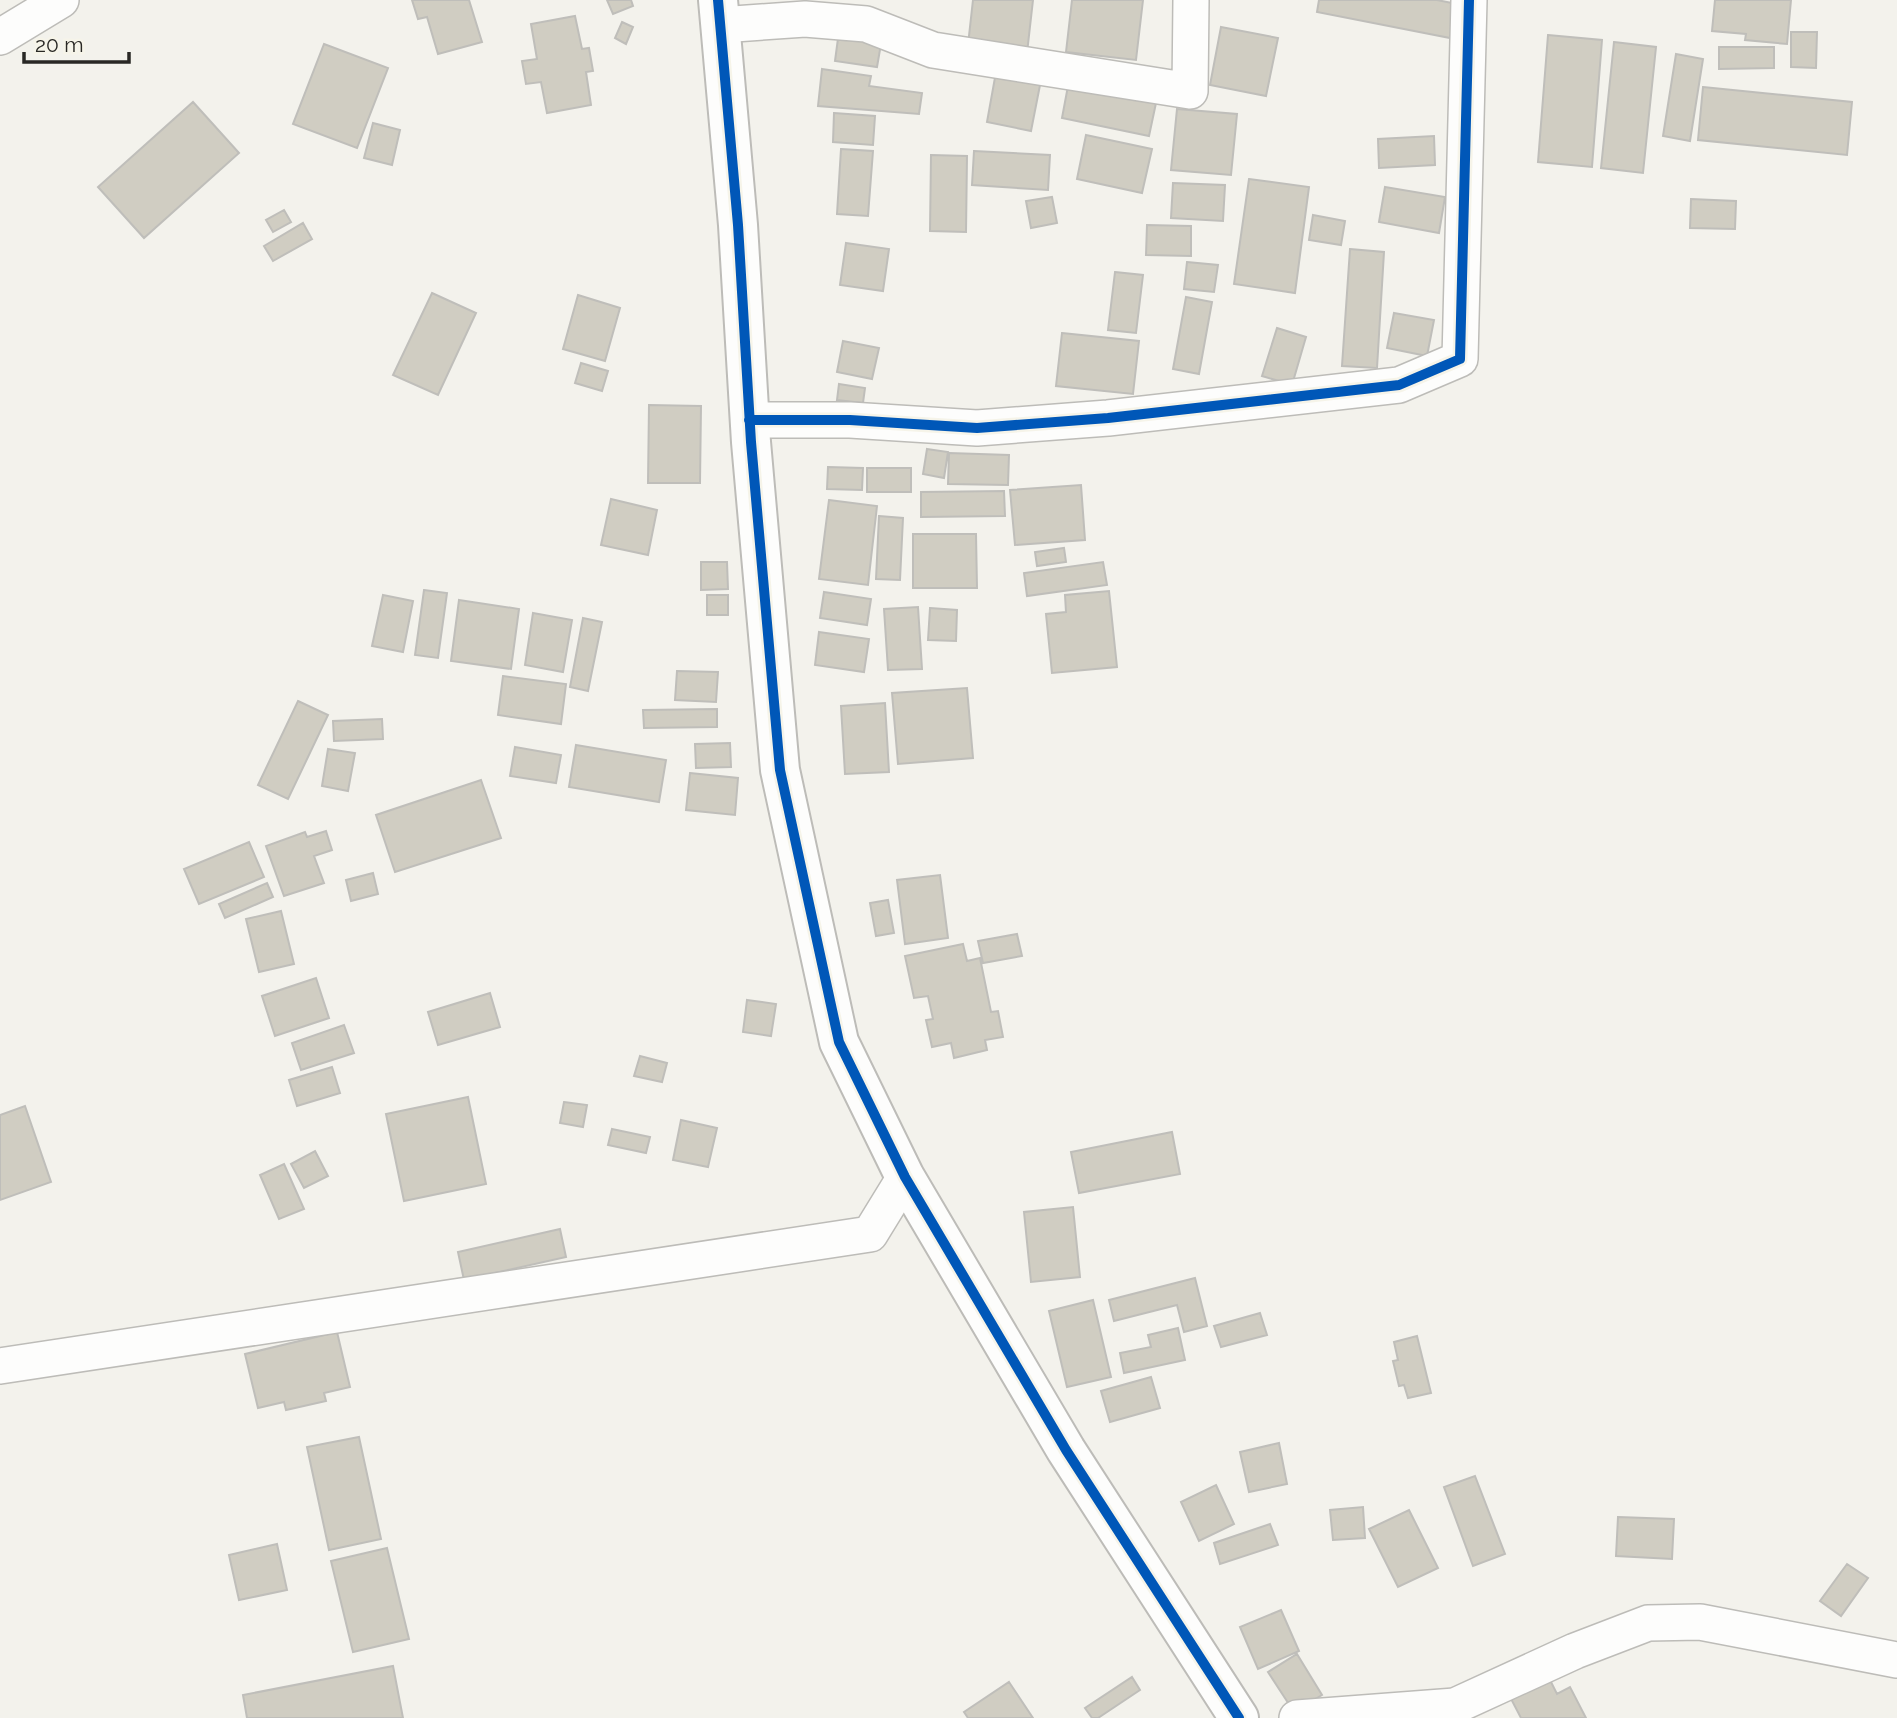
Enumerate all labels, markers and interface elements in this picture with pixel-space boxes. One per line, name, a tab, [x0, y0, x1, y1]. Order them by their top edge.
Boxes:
scale bar	[24, 21, 130, 65]
text: 20 m	[35, 32, 83, 57]

